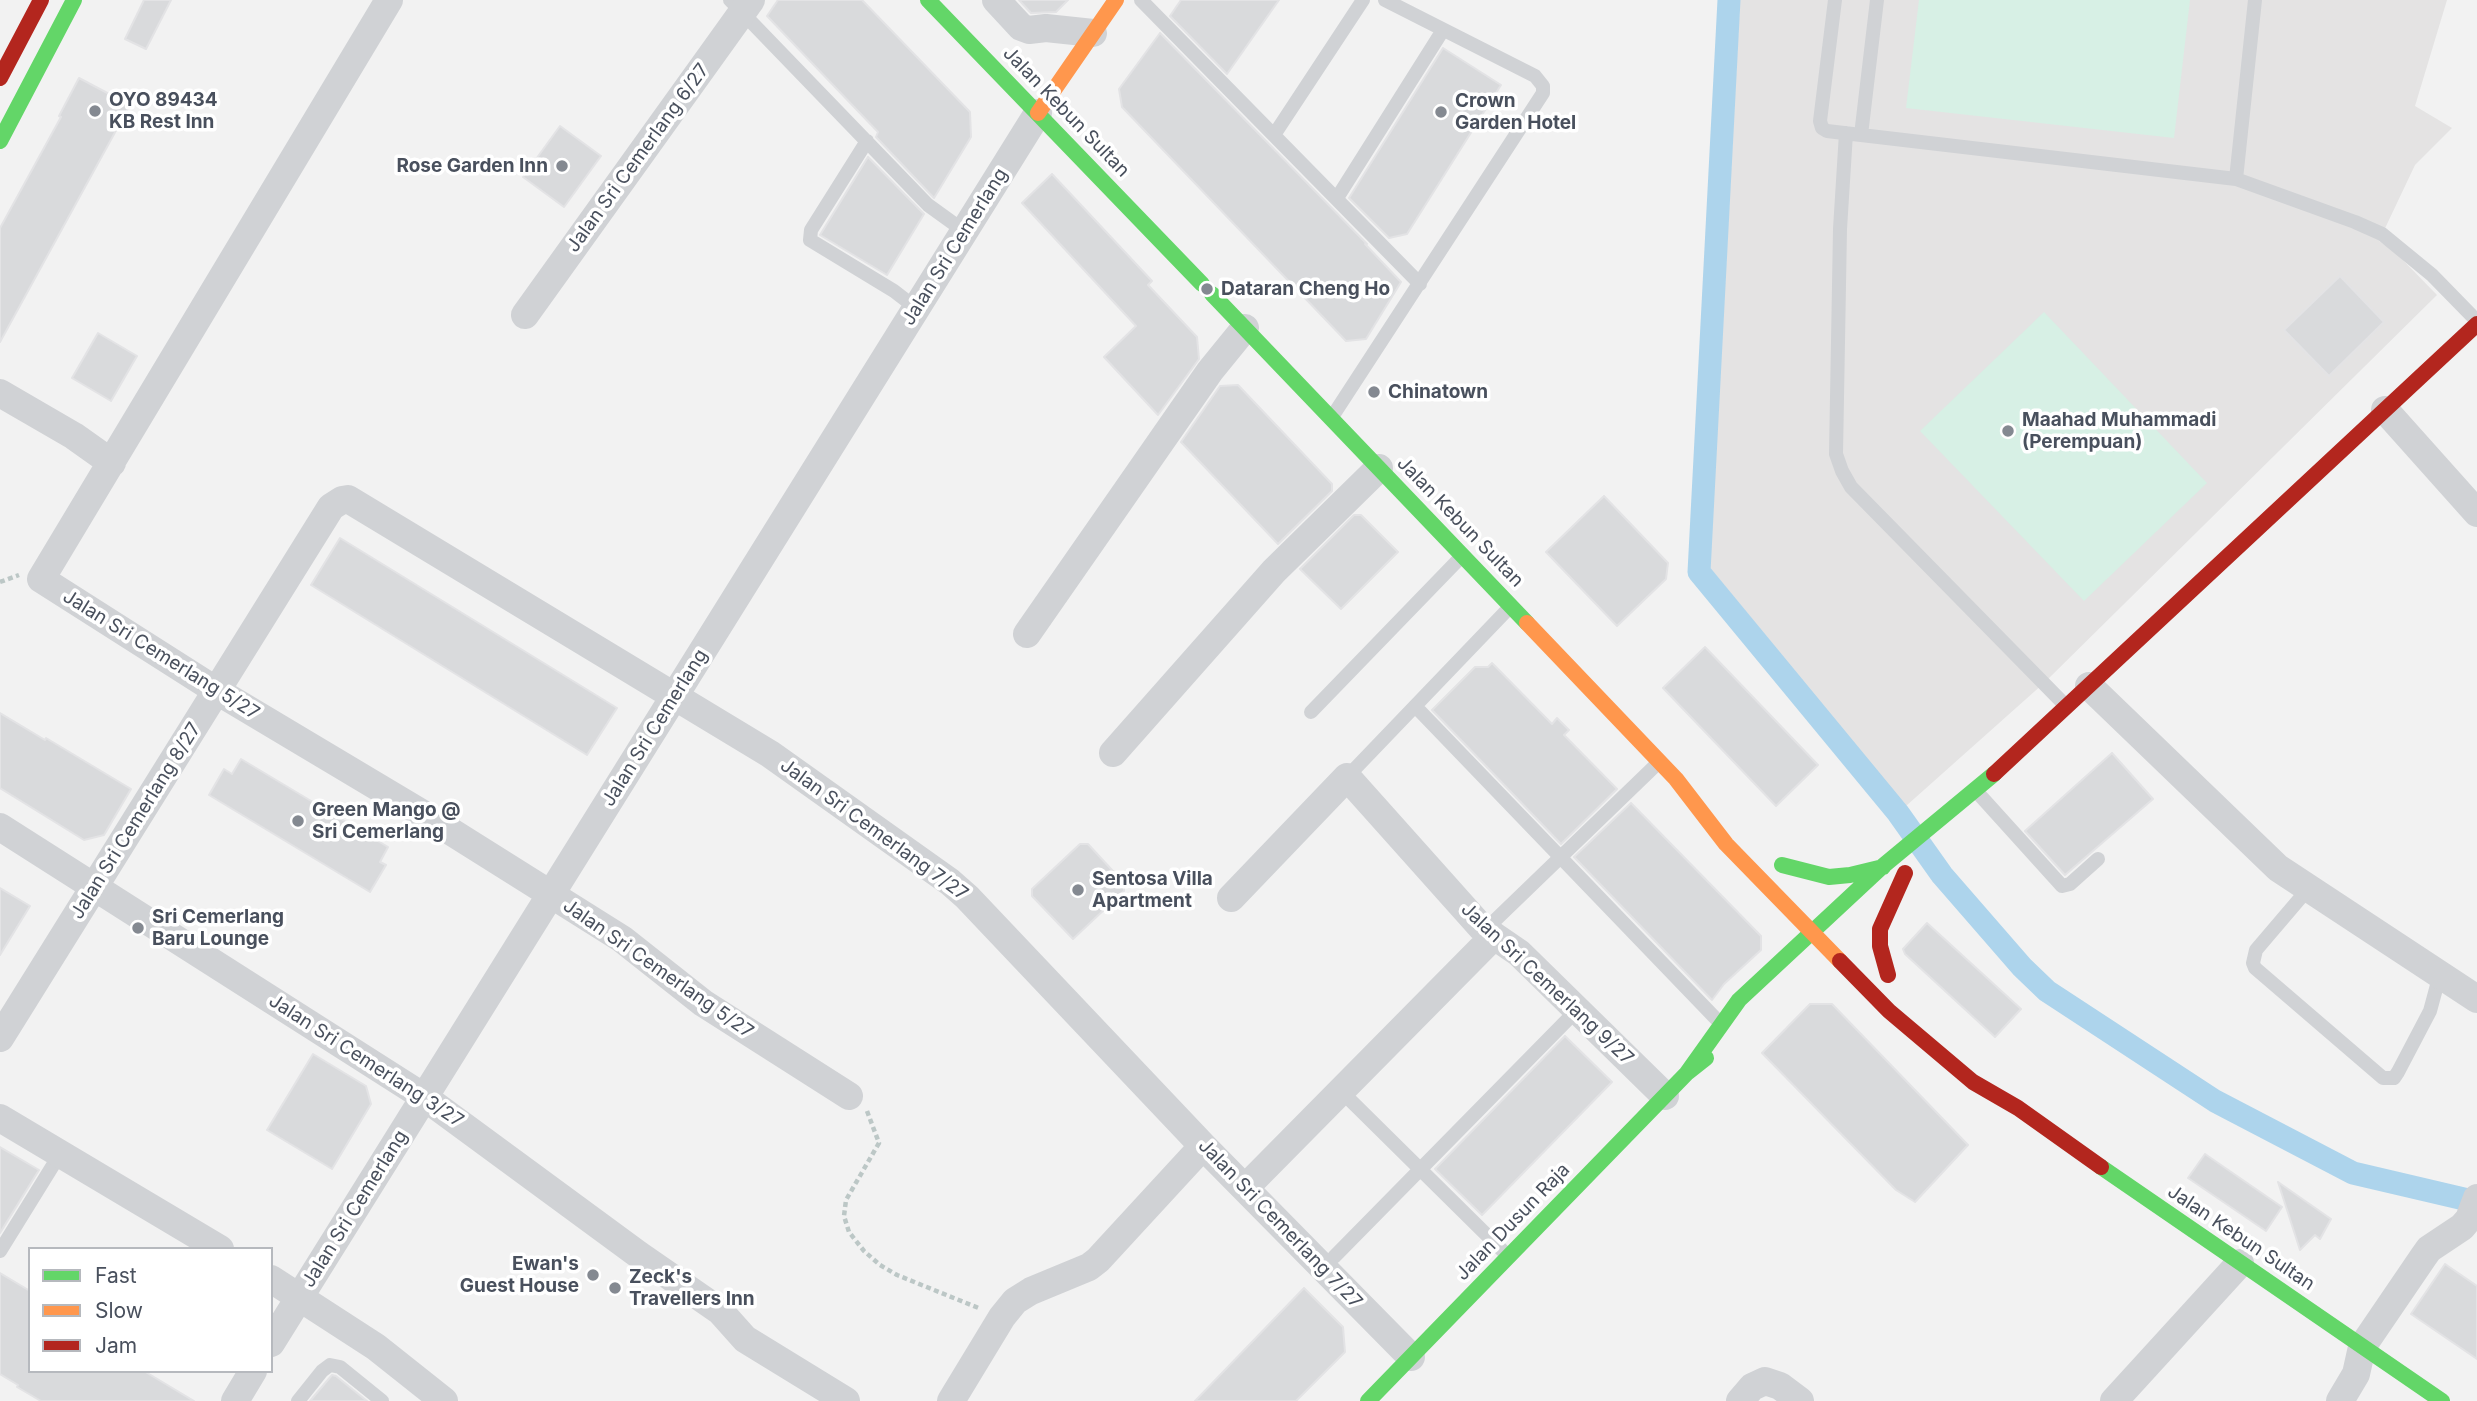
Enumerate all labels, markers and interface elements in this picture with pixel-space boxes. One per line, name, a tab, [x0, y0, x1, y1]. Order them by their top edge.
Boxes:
street label: Jalan Kebun Sultan	[998, 42, 1134, 182]
street label: Jalan Sri Cemerlang 6/27	[562, 59, 714, 257]
place label: OYO 89434 KB Rest Inn	[109, 89, 218, 133]
place label: Crown Garden Hotel	[1455, 90, 1576, 134]
marker: OYO 89434 KB Rest Inn	[87, 103, 103, 119]
marker: Crown Garden Hotel	[1433, 104, 1449, 120]
place label: Rose Garden Inn	[396, 155, 548, 177]
marker: Rose Garden Inn	[554, 158, 570, 174]
street label: Jalan Sri Cemerlang	[897, 164, 1013, 330]
place label: Dataran Cheng Ho	[1221, 278, 1390, 300]
marker: Dataran Cheng Ho	[1199, 281, 1215, 297]
place label: Chinatown	[1388, 381, 1488, 403]
marker: Chinatown	[1366, 384, 1382, 400]
place label: Maahad Muhammadi (Perempuan)	[2022, 409, 2216, 453]
marker: Maahad Muhammadi (Perempuan)	[2000, 423, 2016, 439]
street label: Jalan Kebun Sultan	[1392, 452, 1528, 592]
street label: Jalan Sri Cemerlang 5/27	[59, 585, 263, 725]
street label: Jalan Sri Cemerlang	[597, 645, 713, 811]
street label: Jalan Sri Cemerlang 8/27	[66, 718, 206, 924]
street label: Jalan Sri Cemerlang 7/27	[776, 754, 972, 906]
place label: Green Mango @ Sri Cemerlang	[312, 799, 461, 843]
marker: Green Mango @ Sri Cemerlang	[290, 813, 306, 829]
place label: Sentosa Villa Apartment	[1092, 868, 1213, 912]
marker: Sentosa Villa Apartment	[1070, 882, 1086, 898]
street label: Jalan Sri Cemerlang 5/27	[558, 894, 758, 1044]
street label: Jalan Sri Cemerlang 9/27	[1456, 898, 1638, 1070]
place label: Sri Cemerlang Baru Lounge	[152, 906, 284, 950]
marker: Sri Cemerlang Baru Lounge	[130, 920, 146, 936]
street label: Jalan Sri Cemerlang 3/27	[264, 989, 468, 1133]
street label: Jalan Sri Cemerlang	[297, 1126, 413, 1292]
street label: Jalan Sri Cemerlang 7/27	[1193, 1135, 1367, 1313]
street label: Jalan Dusun Raja	[1451, 1159, 1575, 1285]
street label: Jalan Kebun Sultan	[2163, 1180, 2319, 1296]
legend	[28, 1247, 273, 1373]
place label: Ewan's Guest House	[460, 1253, 579, 1297]
text: Fast	[95, 1263, 137, 1288]
place label: Zeck's Travellers Inn	[629, 1266, 755, 1310]
marker: Ewan's Guest House	[585, 1267, 601, 1283]
marker: Zeck's Travellers Inn	[607, 1280, 623, 1296]
text: Slow	[95, 1298, 143, 1323]
text: Jam	[95, 1333, 137, 1358]

